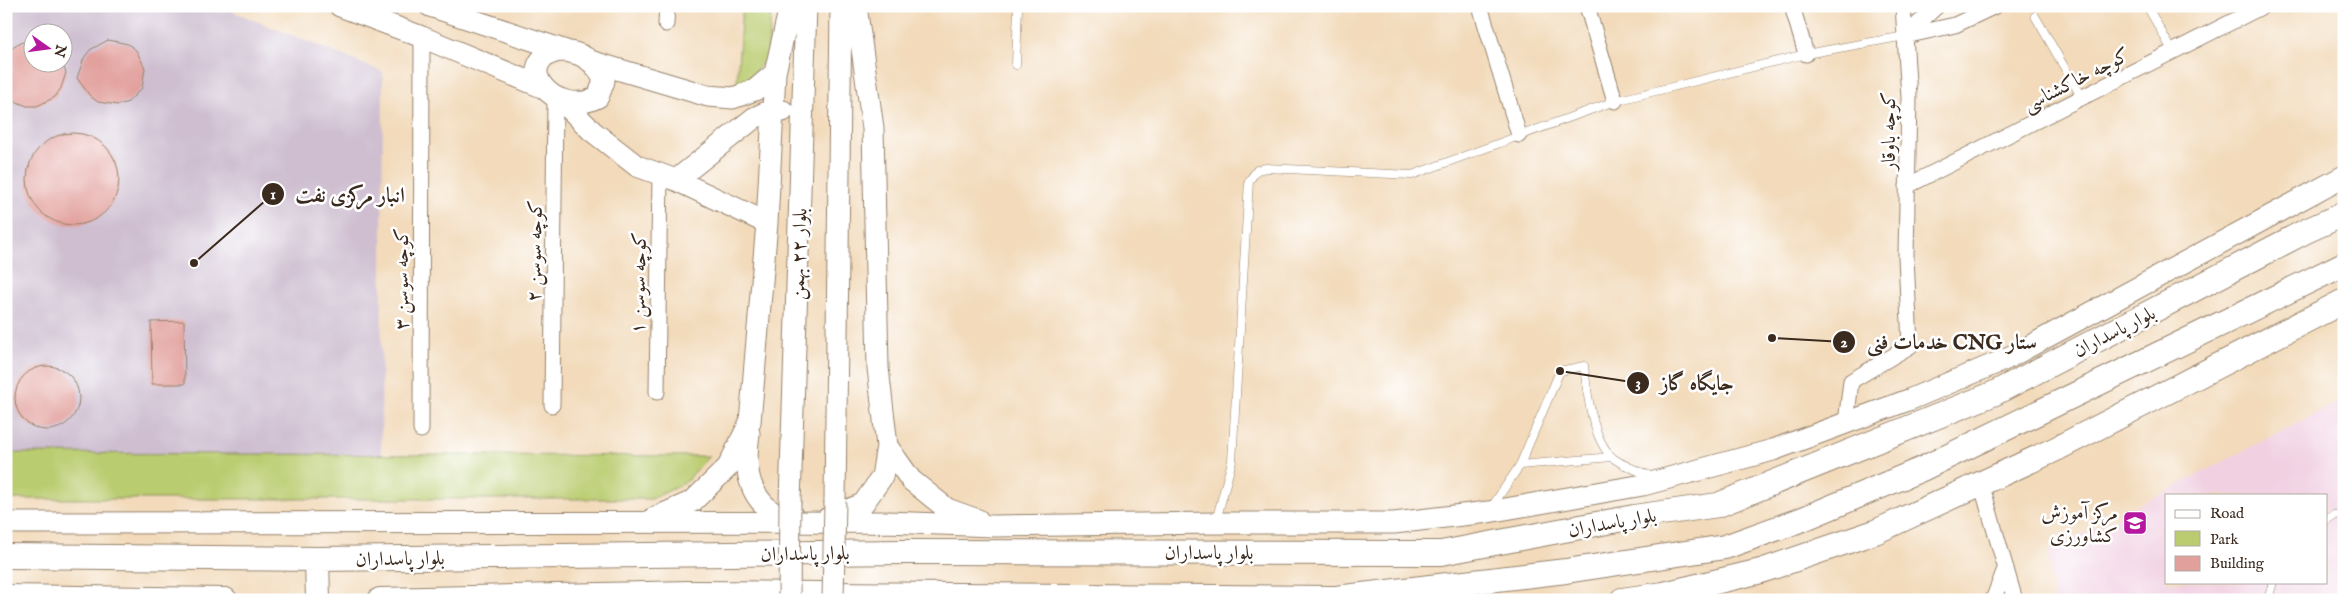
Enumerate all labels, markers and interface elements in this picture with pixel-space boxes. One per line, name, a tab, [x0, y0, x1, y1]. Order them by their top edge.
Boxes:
north arrow	[22, 22, 72, 72]
text: N	[49, 42, 70, 59]
street label: کوچه خاکشناسی	[2019, 43, 2135, 119]
street label: کوچه باوقار	[1877, 92, 1902, 173]
callout: انبار مرکزی نفت	[260, 176, 415, 212]
text: انبار مرکزی نفت	[295, 183, 405, 210]
text: 1	[270, 185, 276, 204]
street label: کوچه سوسن ۲	[522, 200, 549, 302]
street label: بلوار ۲۲ بهمن	[785, 208, 814, 300]
street label: کوچه سوسن ۳	[390, 228, 415, 330]
street label: کوچه سوسن ۱	[626, 232, 653, 334]
street label: بلوار پاسداران	[2069, 301, 2161, 365]
callout: خدمات فنی‌ CNG ستار	[1832, 324, 2047, 360]
text: خدمات فنی‌ CNG ستار	[1867, 330, 2037, 357]
text: 2	[1840, 333, 1848, 352]
callout: جایگاه گاز	[1625, 365, 1744, 401]
text: جایگاه گاز	[1658, 369, 1734, 398]
text: 3	[1635, 374, 1641, 393]
legend	[2165, 494, 2328, 584]
place label: مرکز آموزش کشاورزی	[2041, 500, 2118, 549]
street label: بلوار پاسداران	[1566, 503, 1659, 545]
text: Road	[2210, 504, 2245, 523]
school or university icon: مرکز آموزش کشاورزی	[2122, 510, 2148, 536]
text: Park	[2210, 530, 2240, 549]
street label: بلوار پاسداران	[760, 541, 850, 569]
street label: بلوار پاسداران	[1164, 541, 1254, 567]
street label: بلوار پاسداران	[355, 546, 445, 574]
text: Building	[2210, 554, 2265, 573]

